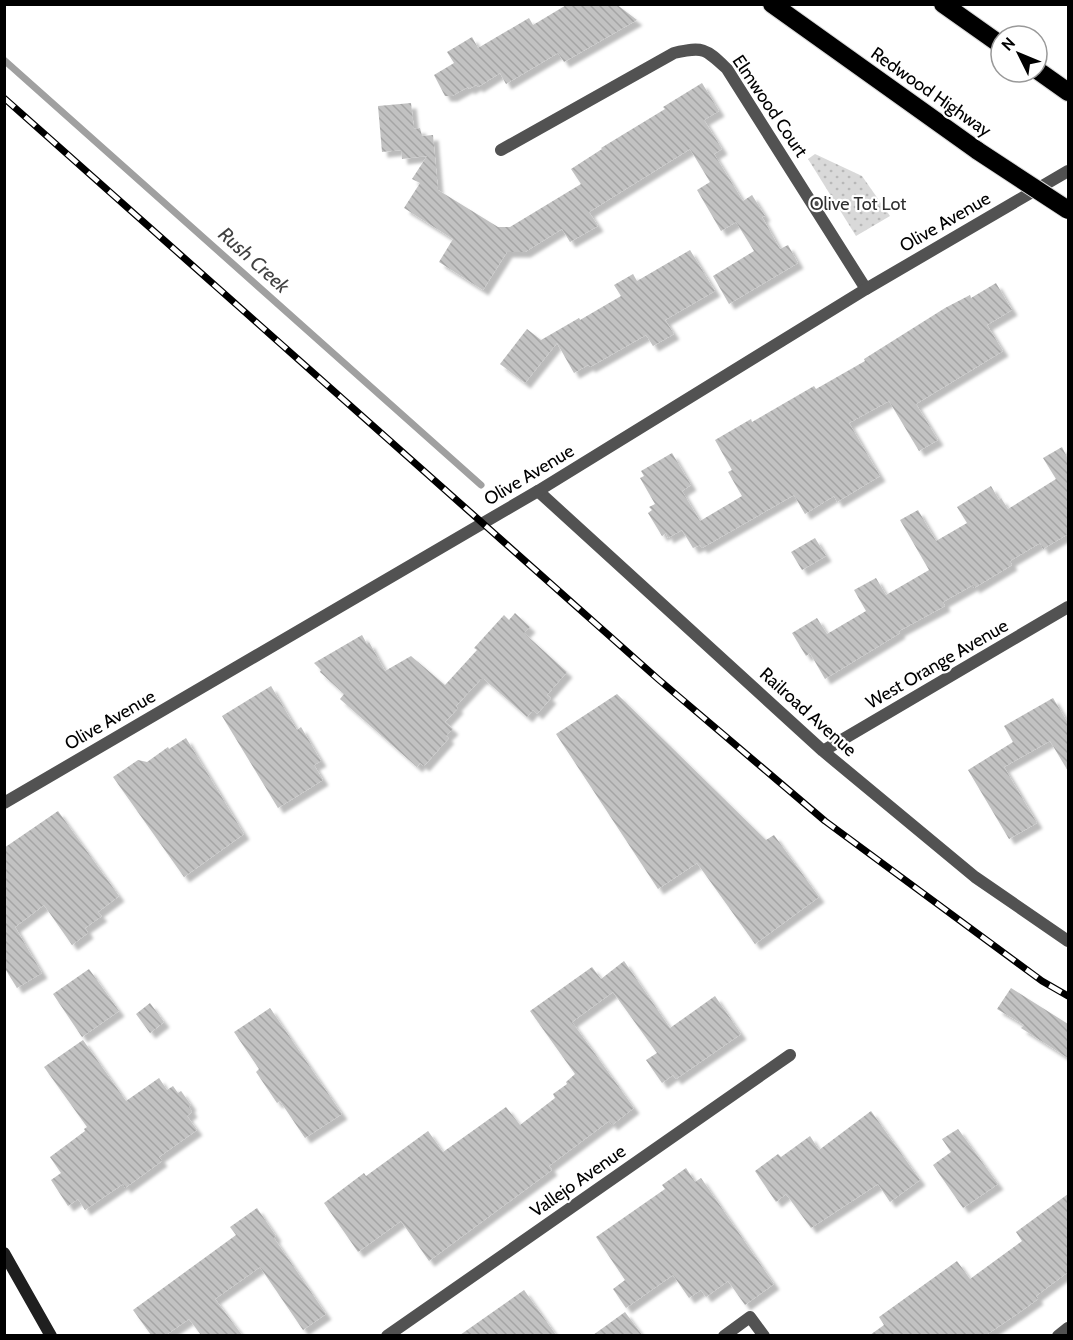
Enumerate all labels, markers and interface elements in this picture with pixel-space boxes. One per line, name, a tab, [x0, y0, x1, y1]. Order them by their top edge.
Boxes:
north arrow	[989, 24, 1049, 84]
text: N	[998, 33, 1019, 55]
street label: Redwood Highway	[867, 42, 995, 142]
street label: Elmwood Court	[728, 51, 812, 161]
street label: Olive Avenue	[896, 187, 994, 257]
park label: Olive Tot Lot	[810, 193, 906, 215]
water label: Rush Creek	[214, 222, 295, 299]
street label: Olive Avenue	[480, 440, 578, 510]
street label: West Orange Avenue	[862, 614, 1012, 714]
street label: Railroad Avenue	[755, 663, 861, 761]
street label: Olive Avenue	[61, 685, 159, 755]
street label: Vallejo Avenue	[526, 1140, 630, 1222]

